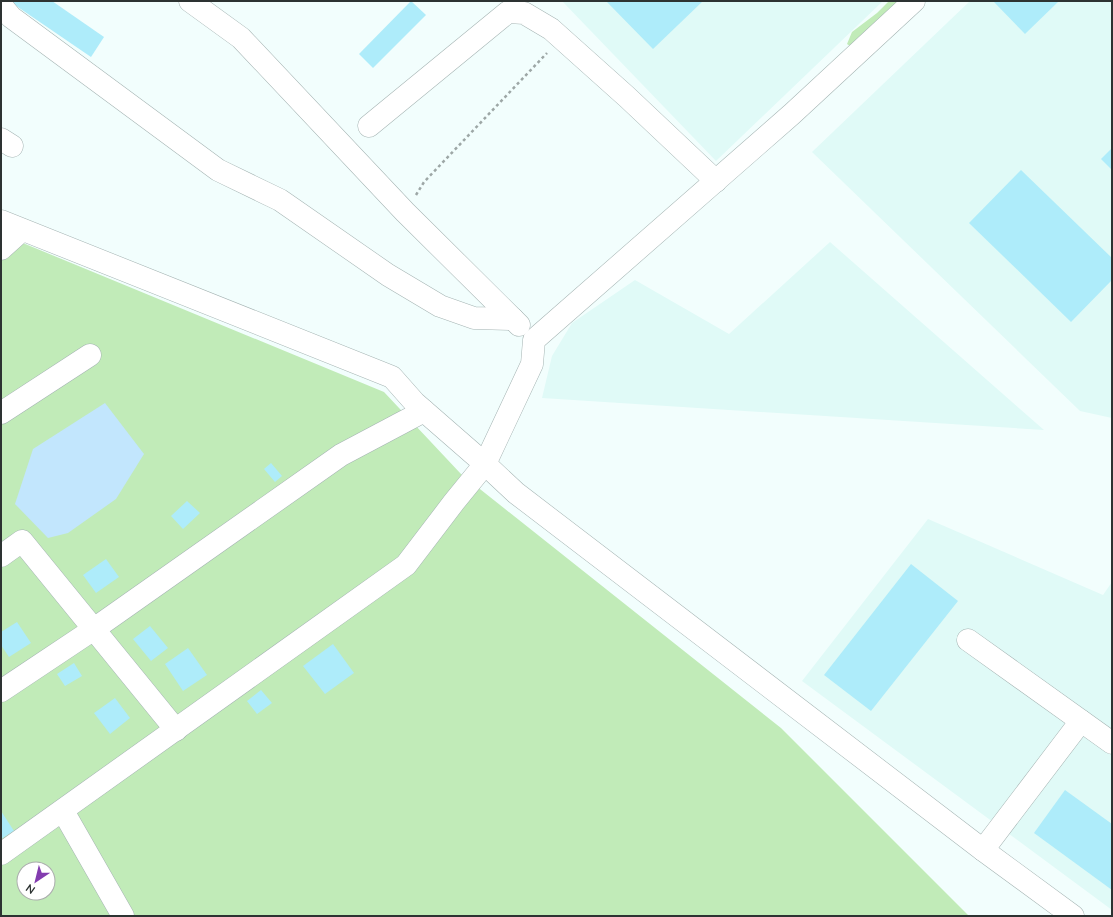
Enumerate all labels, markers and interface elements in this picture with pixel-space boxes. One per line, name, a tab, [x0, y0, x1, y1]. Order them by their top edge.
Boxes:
north arrow	[16, 861, 56, 901]
text: N	[23, 880, 38, 897]

